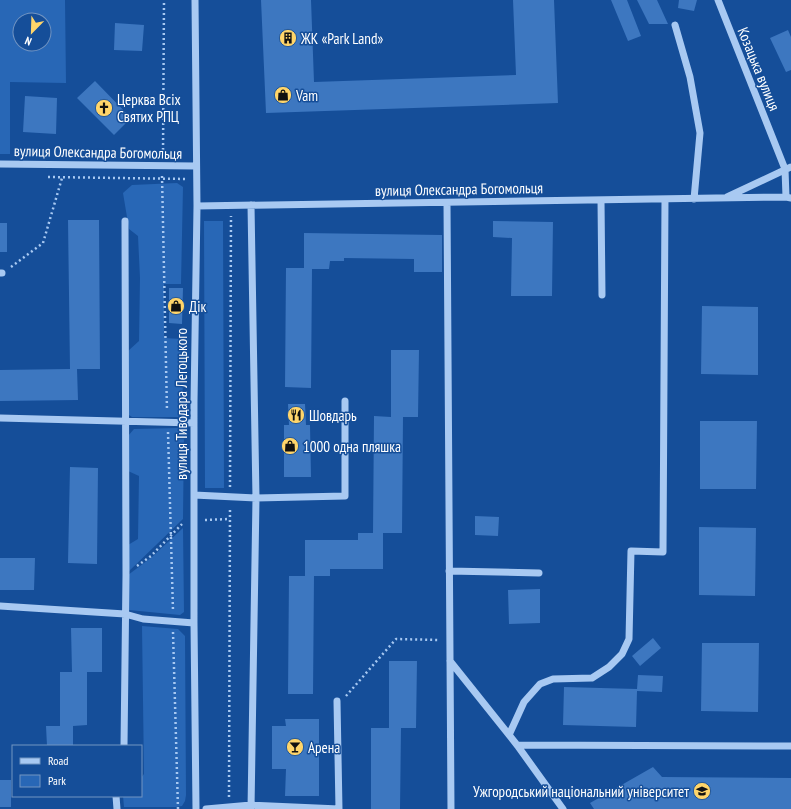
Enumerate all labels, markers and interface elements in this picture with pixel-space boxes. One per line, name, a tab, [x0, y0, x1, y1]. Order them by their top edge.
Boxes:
north arrow	[12, 12, 52, 52]
street label: Козацька вулиця	[734, 25, 784, 114]
building icon: ЖК «Park Land»	[278, 28, 298, 48]
place label: ЖК «Park Land»	[300, 29, 383, 48]
text: N	[23, 34, 34, 49]
shop icon: Vam	[273, 85, 293, 105]
place label: Vam	[295, 86, 318, 105]
place label: Церква Всіх Святих РПЦ	[117, 90, 181, 126]
church icon: Церква Всіх Святих РПЦ	[94, 98, 114, 118]
street label: вулиця Олександра Богомольця	[14, 141, 182, 163]
street label: вулиця Олександра Богомольця	[375, 178, 543, 200]
shop icon: Дік	[166, 296, 186, 316]
place label: Дік	[189, 297, 206, 316]
street label: вулиця Тиводара Легоцького	[172, 328, 191, 480]
restaurant icon: Шовдарь	[286, 405, 306, 425]
place label: Шовдарь	[309, 406, 357, 425]
shop icon: 1000 одна пляшка	[280, 436, 300, 456]
place label: 1000 одна пляшка	[303, 437, 401, 456]
bar icon: Арена	[285, 737, 305, 757]
place label: Арена	[308, 738, 340, 757]
legend	[12, 745, 142, 797]
text: Road	[48, 753, 68, 768]
text: Park	[48, 773, 66, 788]
school or university icon: Ужгородський національний університет	[692, 781, 712, 801]
place label: Ужгородський національний університет	[473, 782, 689, 801]

